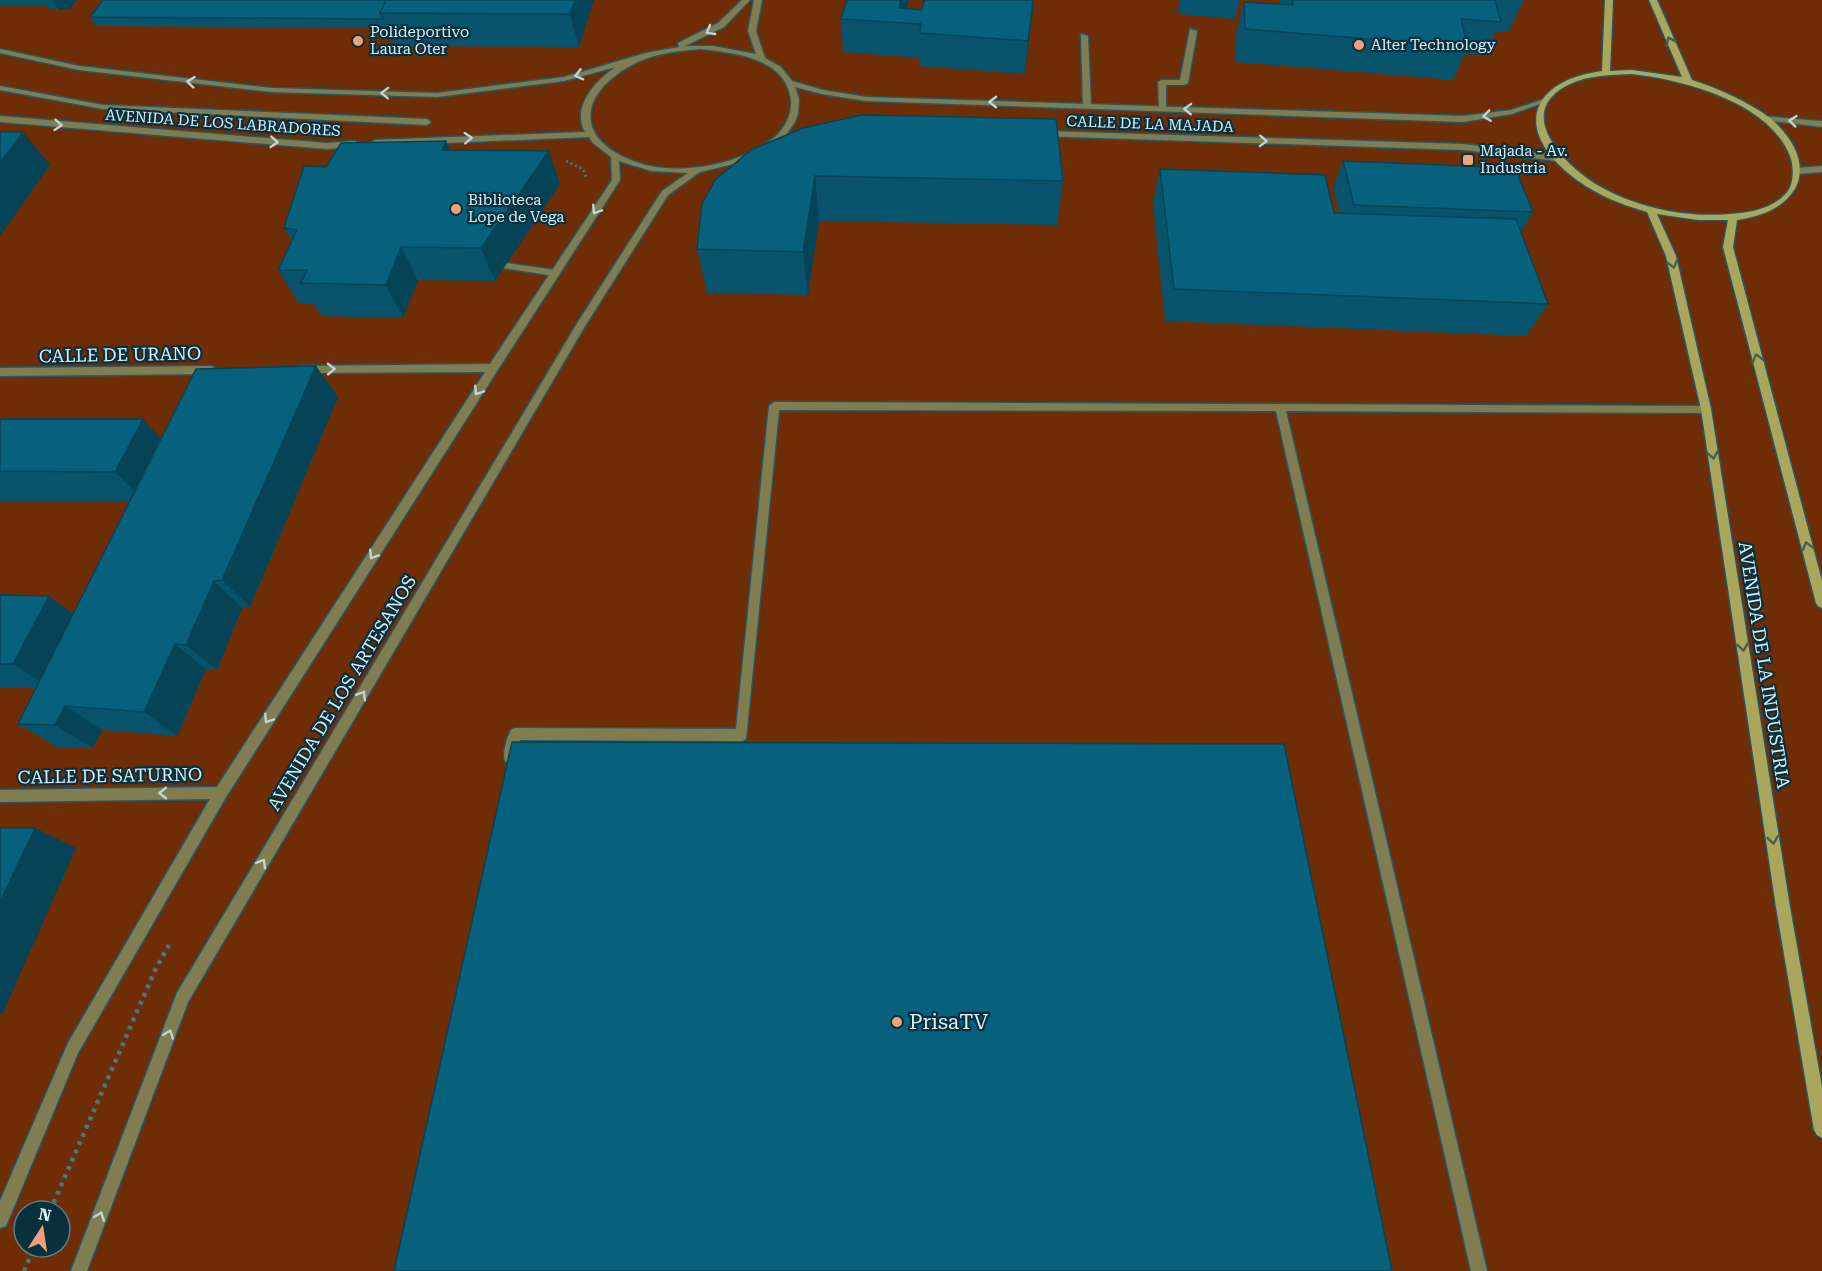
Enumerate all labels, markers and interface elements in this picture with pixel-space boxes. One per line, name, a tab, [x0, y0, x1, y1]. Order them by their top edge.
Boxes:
place label: Polideportivo Laura Oter	[370, 23, 469, 58]
one-way arrow	[706, 24, 716, 35]
marker: Polideportivo Laura Oter	[351, 34, 365, 48]
place label: Alter Technology	[1371, 36, 1496, 54]
one-way arrow	[1665, 36, 1677, 47]
marker: Alter Technology	[1352, 38, 1366, 52]
one-way arrow	[574, 68, 584, 80]
one-way arrow	[186, 76, 195, 89]
one-way arrow	[381, 87, 390, 100]
one-way arrow	[988, 96, 997, 109]
one-way arrow	[1183, 102, 1192, 115]
street label: AVENIDA DE LOS LABRADORES	[105, 106, 341, 140]
one-way arrow	[1482, 109, 1492, 121]
street label: CALLE DE LA MAJADA	[1066, 112, 1234, 136]
one-way arrow	[1788, 115, 1797, 128]
one-way arrow	[54, 118, 63, 131]
one-way arrow	[464, 132, 473, 145]
one-way arrow	[269, 135, 278, 148]
one-way arrow	[1259, 135, 1268, 147]
place label: Majada - Av. Industria	[1480, 142, 1568, 177]
marker: Majada - Av. Industria	[1461, 153, 1475, 167]
place label: Biblioteca Lope de Vega	[468, 191, 564, 226]
marker: Biblioteca Lope de Vega	[449, 202, 463, 216]
one-way arrow	[592, 204, 604, 214]
one-way arrow	[1665, 259, 1678, 269]
street label: CALLE DE URANO	[39, 343, 201, 366]
one-way arrow	[1752, 353, 1765, 363]
one-way arrow	[327, 363, 336, 375]
one-way arrow	[474, 385, 486, 395]
one-way arrow	[1706, 449, 1719, 459]
street label: AVENIDA DE LA INDUSTRIA	[1735, 540, 1794, 790]
one-way arrow	[1802, 541, 1814, 552]
one-way arrow	[369, 549, 381, 559]
street label: AVENIDA DE LOS ARTESANOS	[263, 571, 420, 814]
one-way arrow	[1736, 643, 1748, 652]
one-way arrow	[354, 691, 366, 701]
one-way arrow	[265, 713, 276, 724]
street label: CALLE DE SATURNO	[18, 763, 202, 788]
one-way arrow	[158, 787, 167, 800]
one-way arrow	[1766, 835, 1778, 845]
one-way arrow	[255, 859, 267, 869]
place label: PrisaTV	[909, 1010, 989, 1034]
marker: PrisaTV	[890, 1015, 904, 1029]
one-way arrow	[161, 1029, 174, 1040]
north arrow	[12, 1199, 72, 1259]
text: N	[37, 1204, 53, 1225]
one-way arrow	[93, 1211, 105, 1222]

